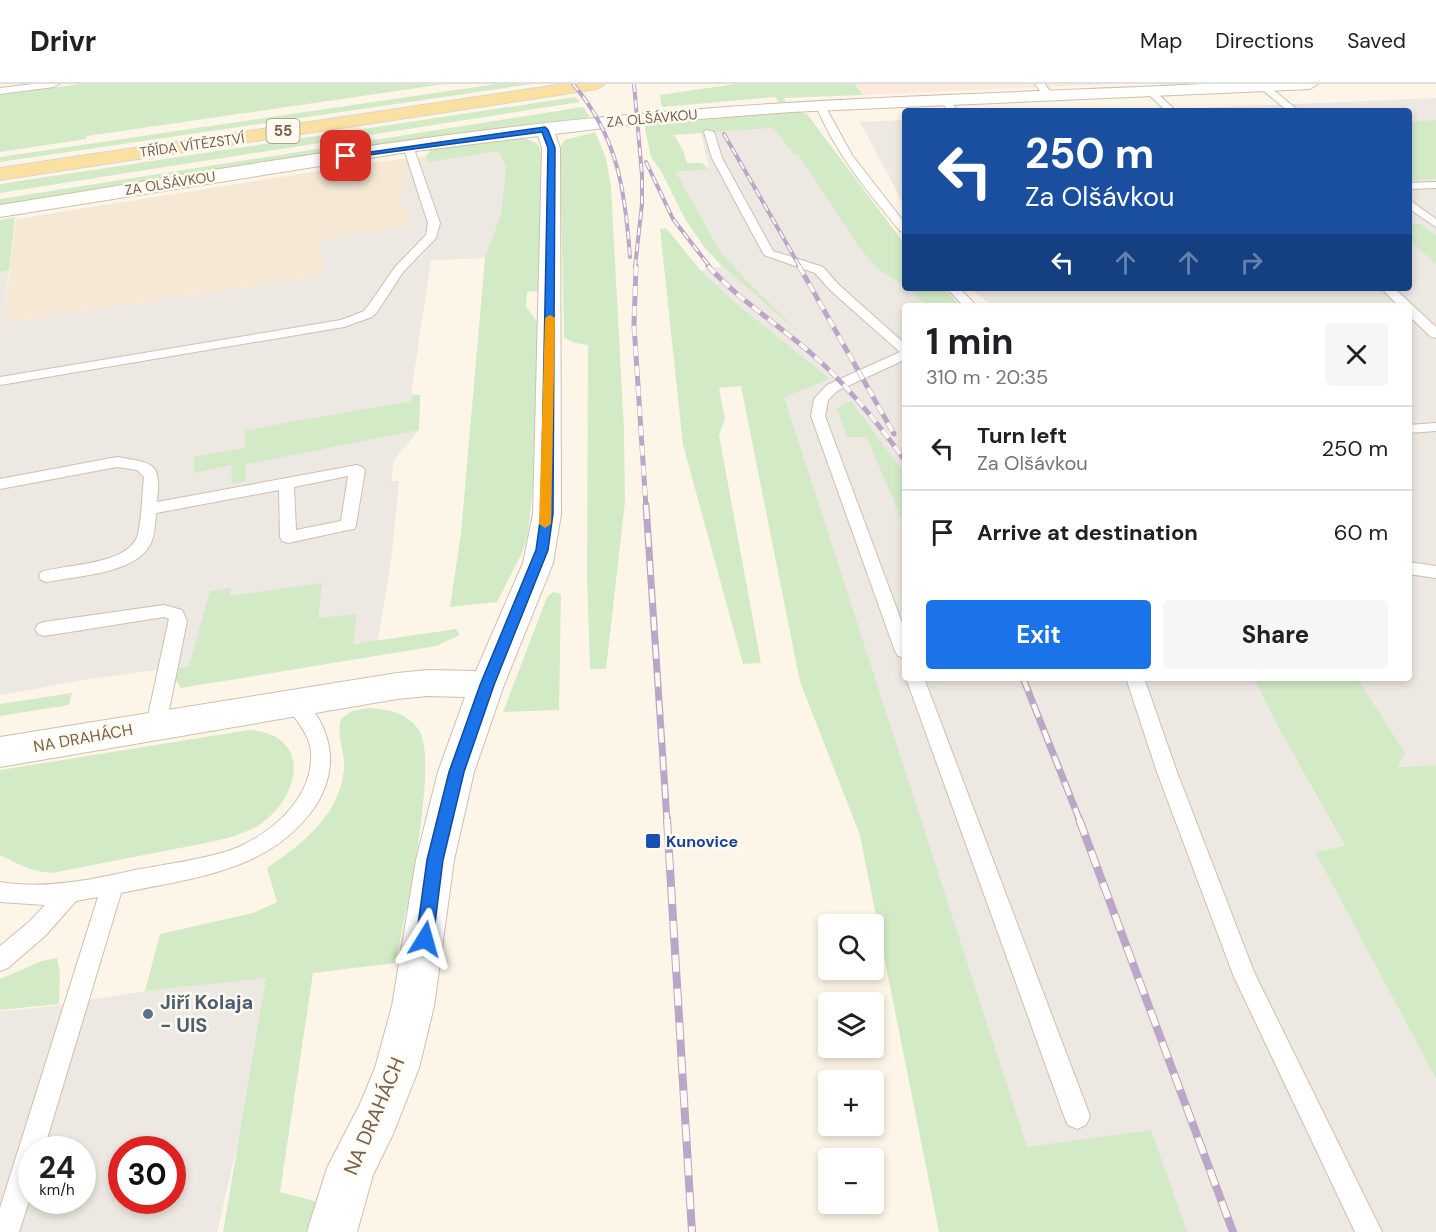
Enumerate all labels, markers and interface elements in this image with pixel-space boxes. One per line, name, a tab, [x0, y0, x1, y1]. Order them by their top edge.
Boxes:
text: Drivr	[30, 23, 96, 60]
text: Map	[1140, 27, 1182, 55]
text: Directions	[1215, 27, 1314, 55]
text: Saved	[1347, 27, 1406, 55]
street label: ZA OLŠÁVKOU	[606, 105, 698, 131]
road number: 55	[266, 119, 300, 143]
text: 250 m	[1025, 126, 1154, 181]
street label: TŘÍDA VÍTĚZSTVÍ	[138, 129, 246, 161]
pin	[320, 130, 371, 181]
icon: left	[926, 132, 1004, 210]
icon: arrive	[329, 139, 362, 172]
street label: ZA OLŠÁVKOU	[123, 167, 217, 199]
text: Za Olšávkou	[1025, 179, 1174, 214]
icon: left	[1046, 246, 1079, 279]
icon: ahead	[1109, 246, 1142, 279]
icon: ahead	[1172, 246, 1205, 279]
icon: right	[1235, 246, 1268, 279]
text: 1 min	[926, 318, 1014, 365]
button: close	[1325, 323, 1388, 386]
text: 310 m · 20:35	[926, 364, 1048, 390]
text: Turn left	[977, 421, 1067, 450]
icon: left	[926, 432, 959, 465]
text: 250 m	[1321, 434, 1388, 463]
text: Za Olšávkou	[977, 450, 1088, 476]
icon: arrive	[926, 516, 959, 549]
text: Arrive at destination	[977, 518, 1198, 547]
text: 60 m	[1334, 518, 1388, 547]
button: Exit	[926, 600, 1151, 669]
button: Share	[1163, 600, 1388, 669]
street label: NA DRAHÁCH	[32, 719, 134, 757]
place label: Kunovice	[666, 831, 738, 852]
marker: Kunovice	[644, 832, 662, 850]
position arrow	[393, 907, 457, 971]
map controls	[818, 914, 884, 1214]
button: search	[818, 914, 884, 980]
place label: Jiří Kolaja - UIS	[160, 989, 253, 1038]
button: layers	[818, 992, 884, 1058]
marker: Jiří Kolaja - UIS	[141, 1007, 155, 1021]
street label: NA DRAHÁCH	[338, 1053, 410, 1179]
button: +	[818, 1070, 884, 1136]
speed limit sign: 30	[108, 1136, 186, 1214]
text: 24	[39, 1148, 75, 1187]
button: −	[818, 1148, 884, 1214]
text: km/h	[39, 1180, 75, 1200]

